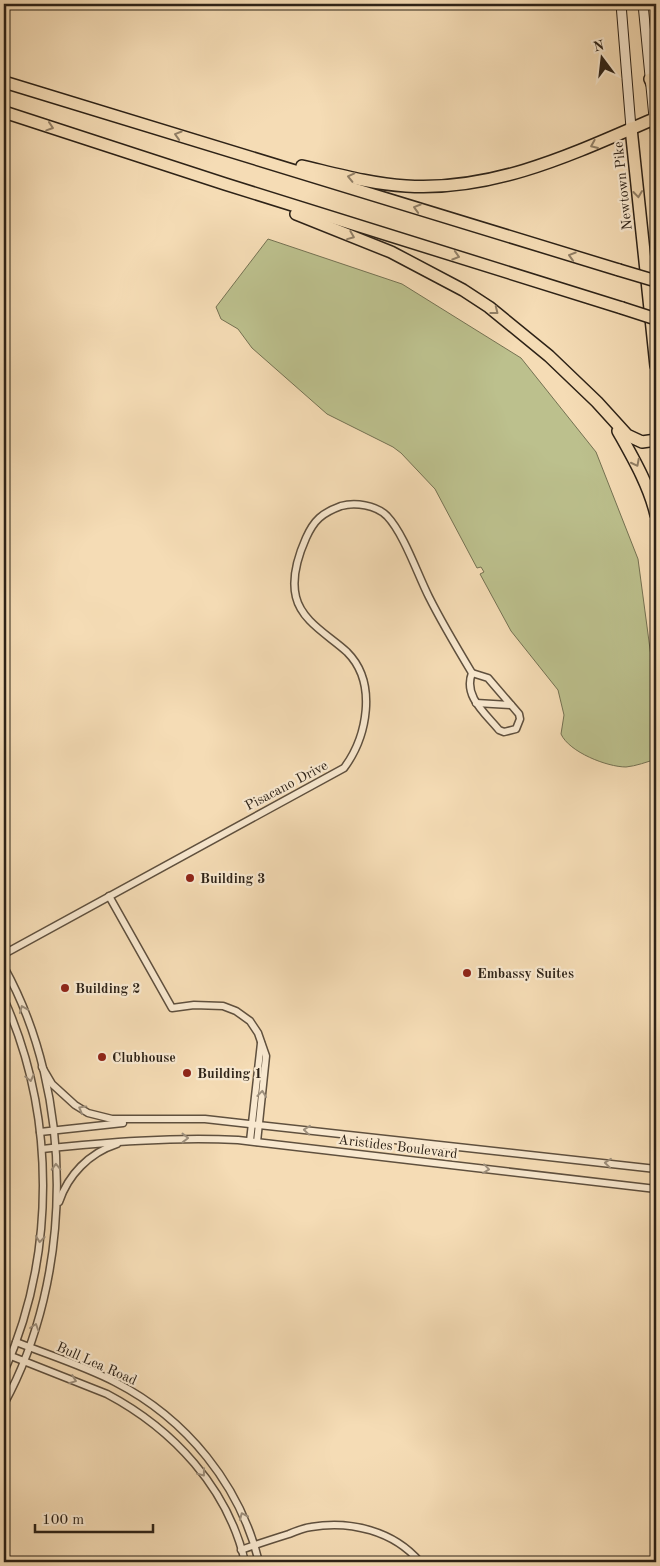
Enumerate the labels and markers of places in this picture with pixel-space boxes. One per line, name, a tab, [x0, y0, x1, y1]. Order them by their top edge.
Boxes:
marker: Building 3	[184, 872, 196, 884]
place label: Building 3	[200, 872, 265, 886]
marker: Embassy Suites	[461, 967, 473, 979]
place label: Embassy Suites	[477, 967, 574, 981]
marker: Building 2	[59, 982, 71, 994]
place label: Building 2	[75, 982, 140, 996]
marker: Clubhouse	[96, 1051, 108, 1063]
place label: Clubhouse	[112, 1051, 176, 1065]
marker: Building 1	[181, 1067, 193, 1079]
place label: Building 1	[197, 1067, 262, 1081]

